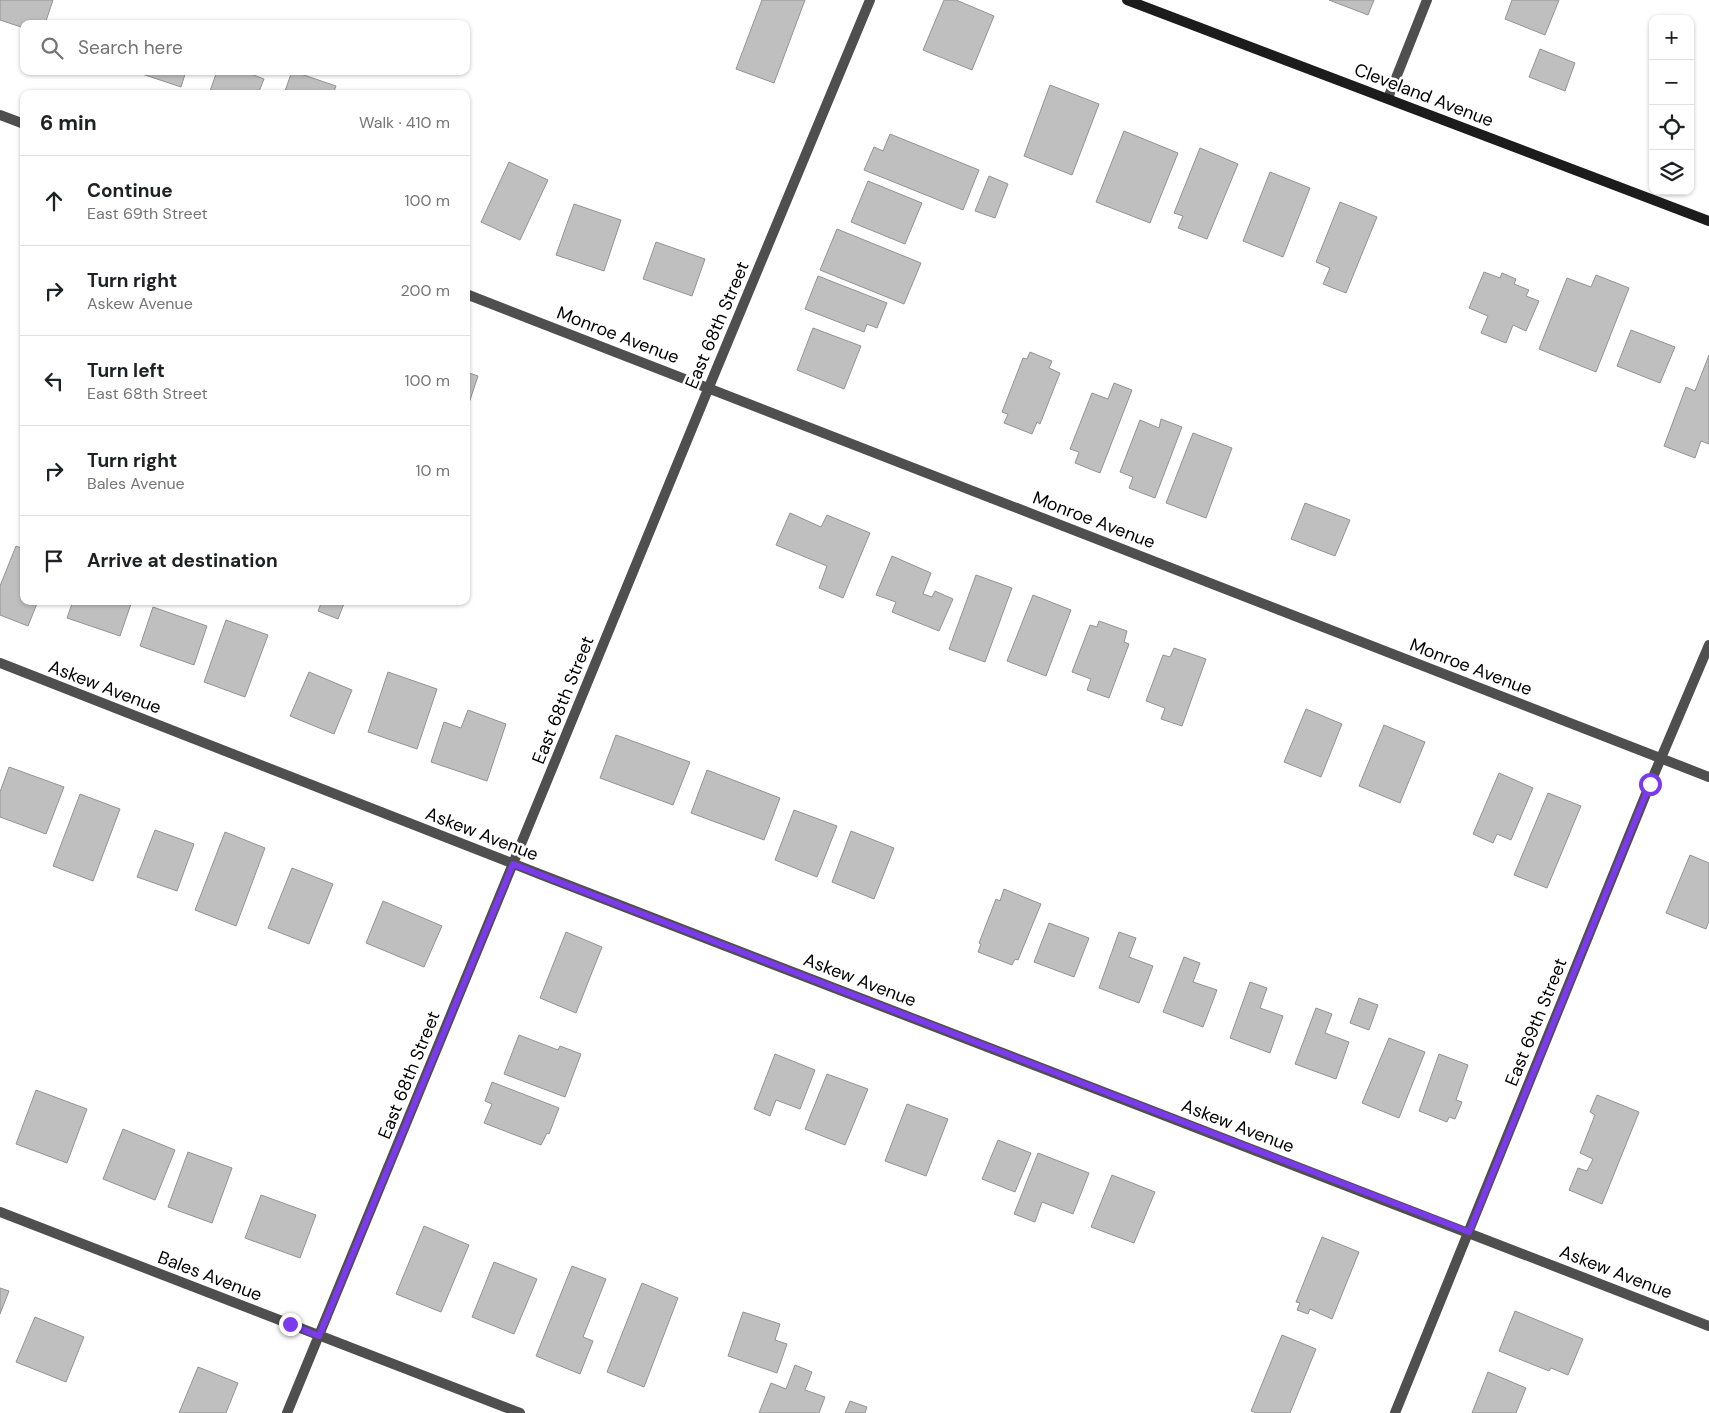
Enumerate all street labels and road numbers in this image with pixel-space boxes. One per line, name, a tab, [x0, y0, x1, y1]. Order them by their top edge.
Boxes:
street label: Cleveland Avenue	[1351, 57, 1497, 133]
street label: East 68th Street	[679, 258, 755, 392]
street label: Monroe Avenue	[553, 301, 683, 369]
street label: Monroe Avenue	[1029, 486, 1159, 554]
street label: East 68th Street	[526, 632, 600, 768]
street label: Monroe Avenue	[1406, 633, 1536, 701]
street label: Askew Avenue	[45, 654, 165, 720]
street label: Askew Avenue	[422, 801, 542, 867]
street label: Askew Avenue	[800, 947, 920, 1013]
street label: East 69th Street	[1499, 954, 1573, 1090]
street label: East 68th Street	[372, 1007, 446, 1143]
street label: Askew Avenue	[1178, 1093, 1298, 1159]
street label: Askew Avenue	[1556, 1239, 1676, 1305]
street label: Bales Avenue	[154, 1245, 266, 1307]

